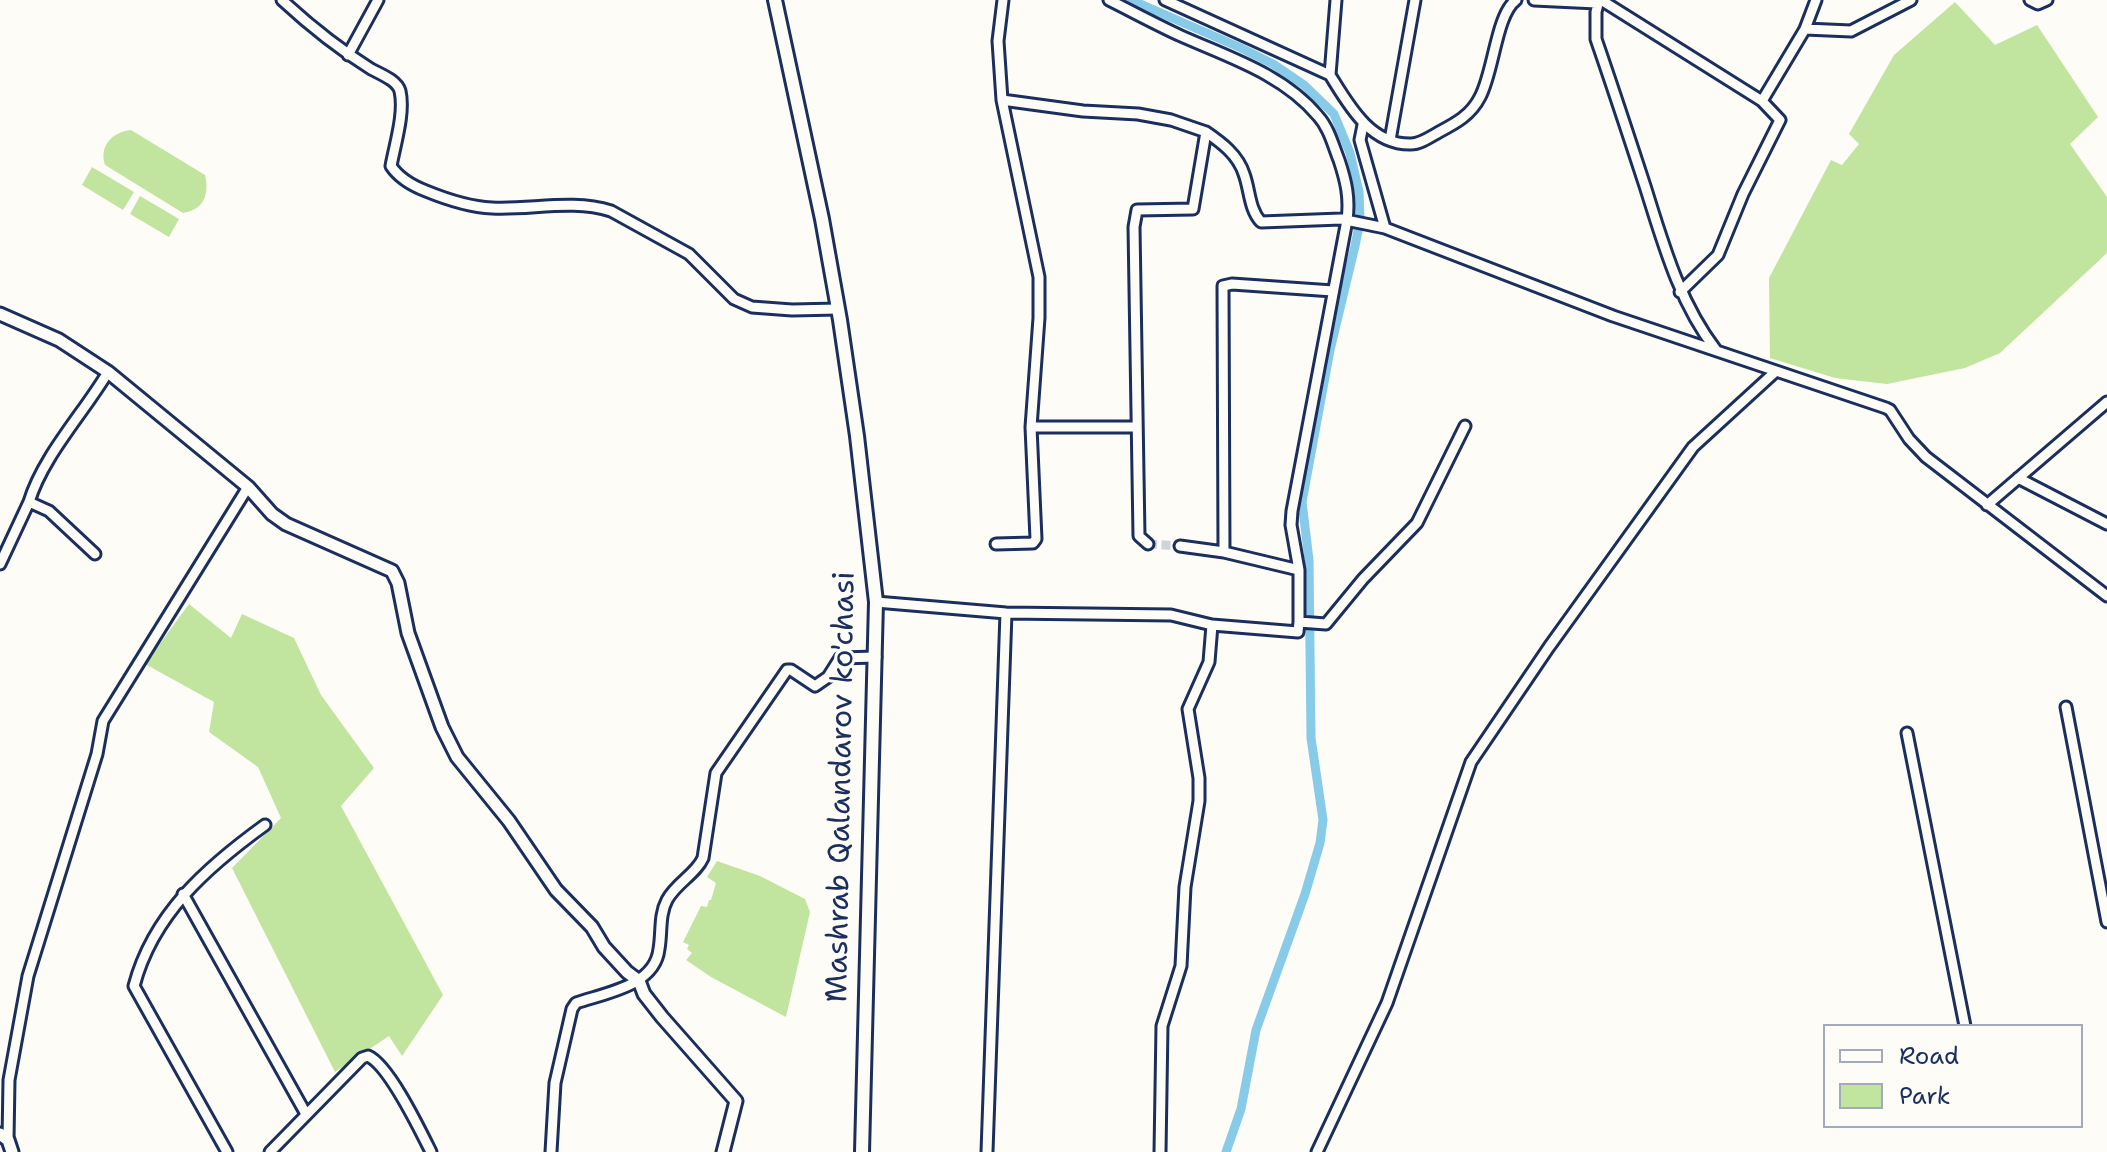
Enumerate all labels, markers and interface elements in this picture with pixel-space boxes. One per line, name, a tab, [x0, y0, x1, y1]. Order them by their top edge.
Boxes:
street label: Mashrab Qalandarov ko'chasi	[820, 571, 864, 1003]
legend	[1823, 1024, 2083, 1128]
text: Road	[1899, 1040, 1959, 1072]
text: Park	[1899, 1080, 1951, 1112]

